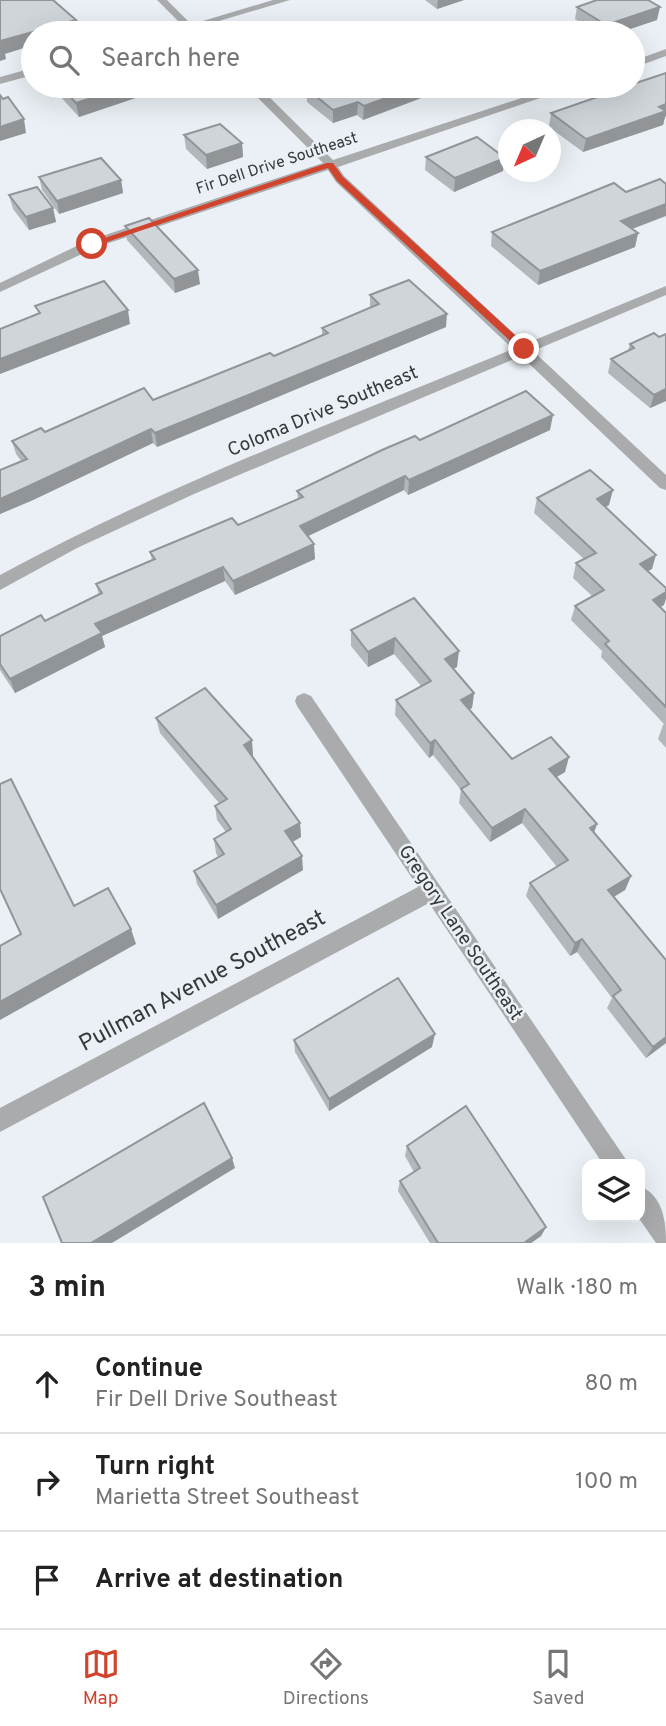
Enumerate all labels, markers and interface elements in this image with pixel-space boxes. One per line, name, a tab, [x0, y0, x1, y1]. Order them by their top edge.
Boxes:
search box	[21, 21, 645, 98]
icon: search	[45, 41, 83, 79]
text: Search here	[101, 43, 240, 76]
north arrow	[498, 119, 561, 182]
street label: Fir Dell Drive Southeast	[194, 128, 360, 200]
route start	[76, 228, 107, 259]
route end	[508, 333, 539, 364]
street label: Coloma Drive Southeast	[224, 361, 422, 463]
street label: Gregory Lane Southeast	[392, 841, 528, 1025]
street label: Pullman Avenue Southeast	[75, 905, 331, 1059]
map controls	[582, 1159, 645, 1222]
button: layers	[582, 1159, 645, 1222]
text: 3 min	[28, 1270, 106, 1307]
text: Walk · 180 m	[516, 1274, 638, 1303]
text: Continue	[95, 1353, 203, 1386]
icon: ahead	[28, 1365, 66, 1403]
text: 80 m	[585, 1370, 638, 1399]
text: Fir Dell Drive Southeast	[95, 1386, 338, 1415]
text: Turn right	[95, 1451, 215, 1484]
icon: right	[28, 1463, 66, 1501]
text: 100 m	[575, 1468, 638, 1497]
text: Marietta Street Southeast	[95, 1484, 359, 1513]
icon: arrive	[28, 1561, 66, 1599]
text: Arrive at destination	[95, 1564, 343, 1597]
tab: Map	[82, 1645, 120, 1711]
tab: Directions	[283, 1645, 369, 1711]
tab: Saved	[532, 1645, 584, 1711]

